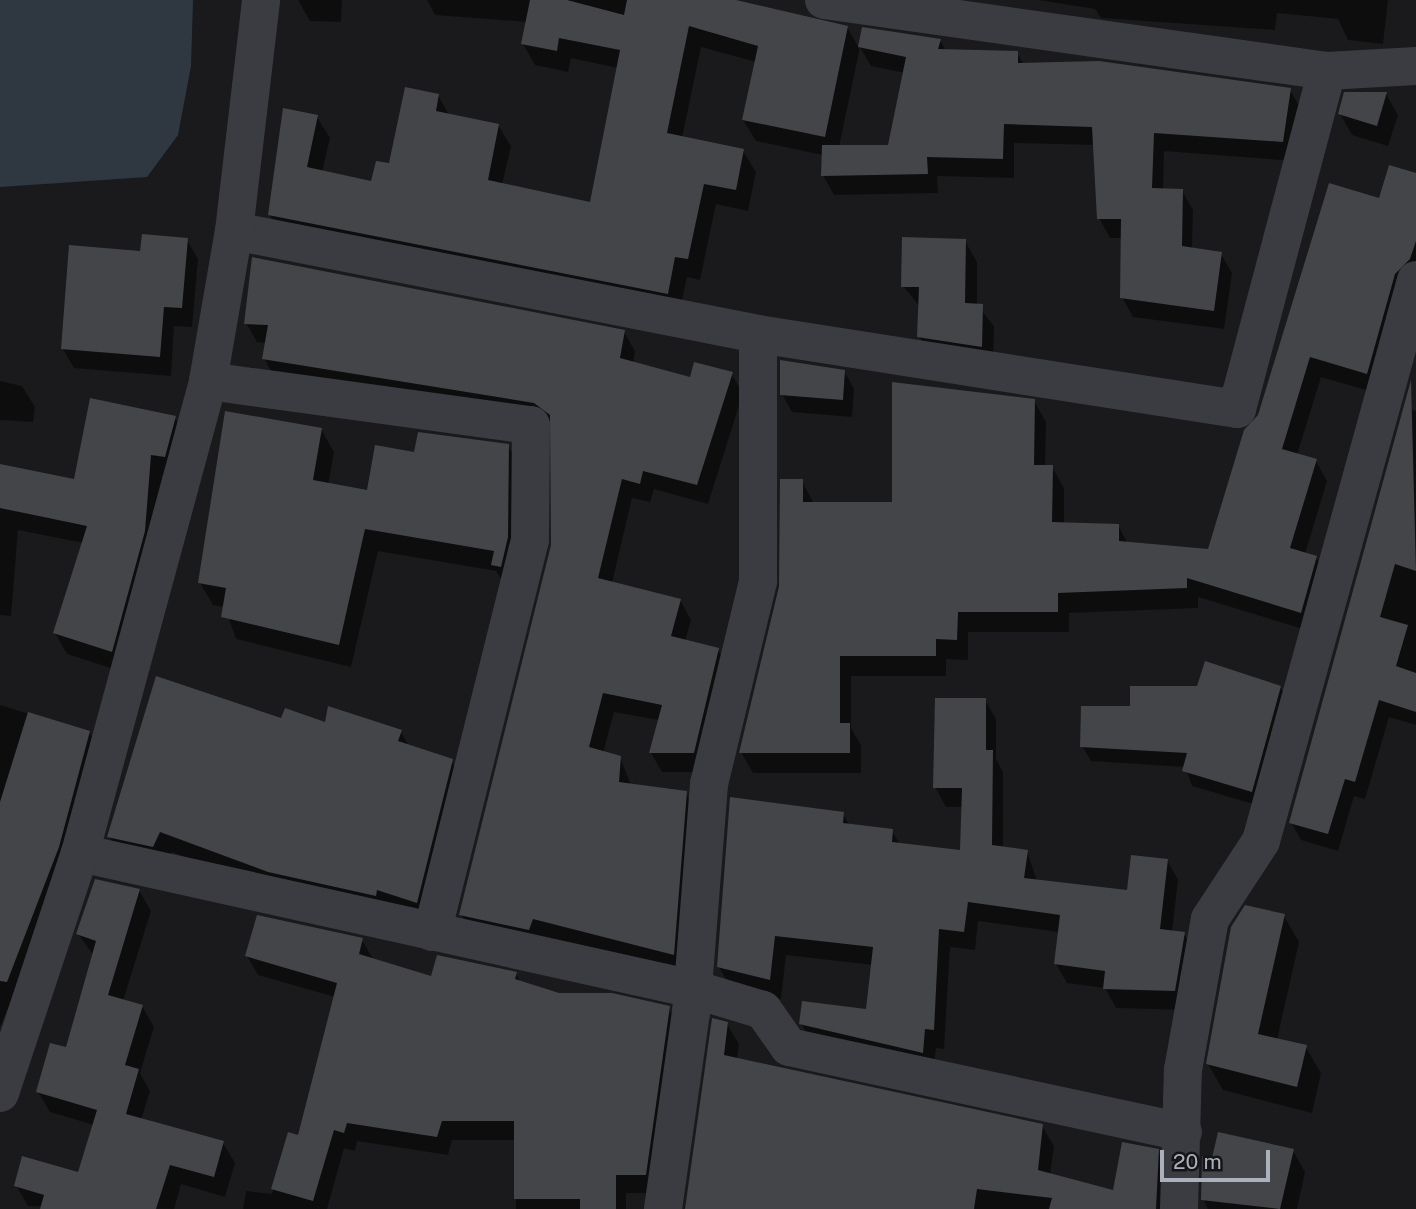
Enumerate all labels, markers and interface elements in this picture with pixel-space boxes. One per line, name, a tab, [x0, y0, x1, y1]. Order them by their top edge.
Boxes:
scale bar	[1164, 1136, 1274, 1180]
text: 20 m	[1173, 1149, 1222, 1174]

